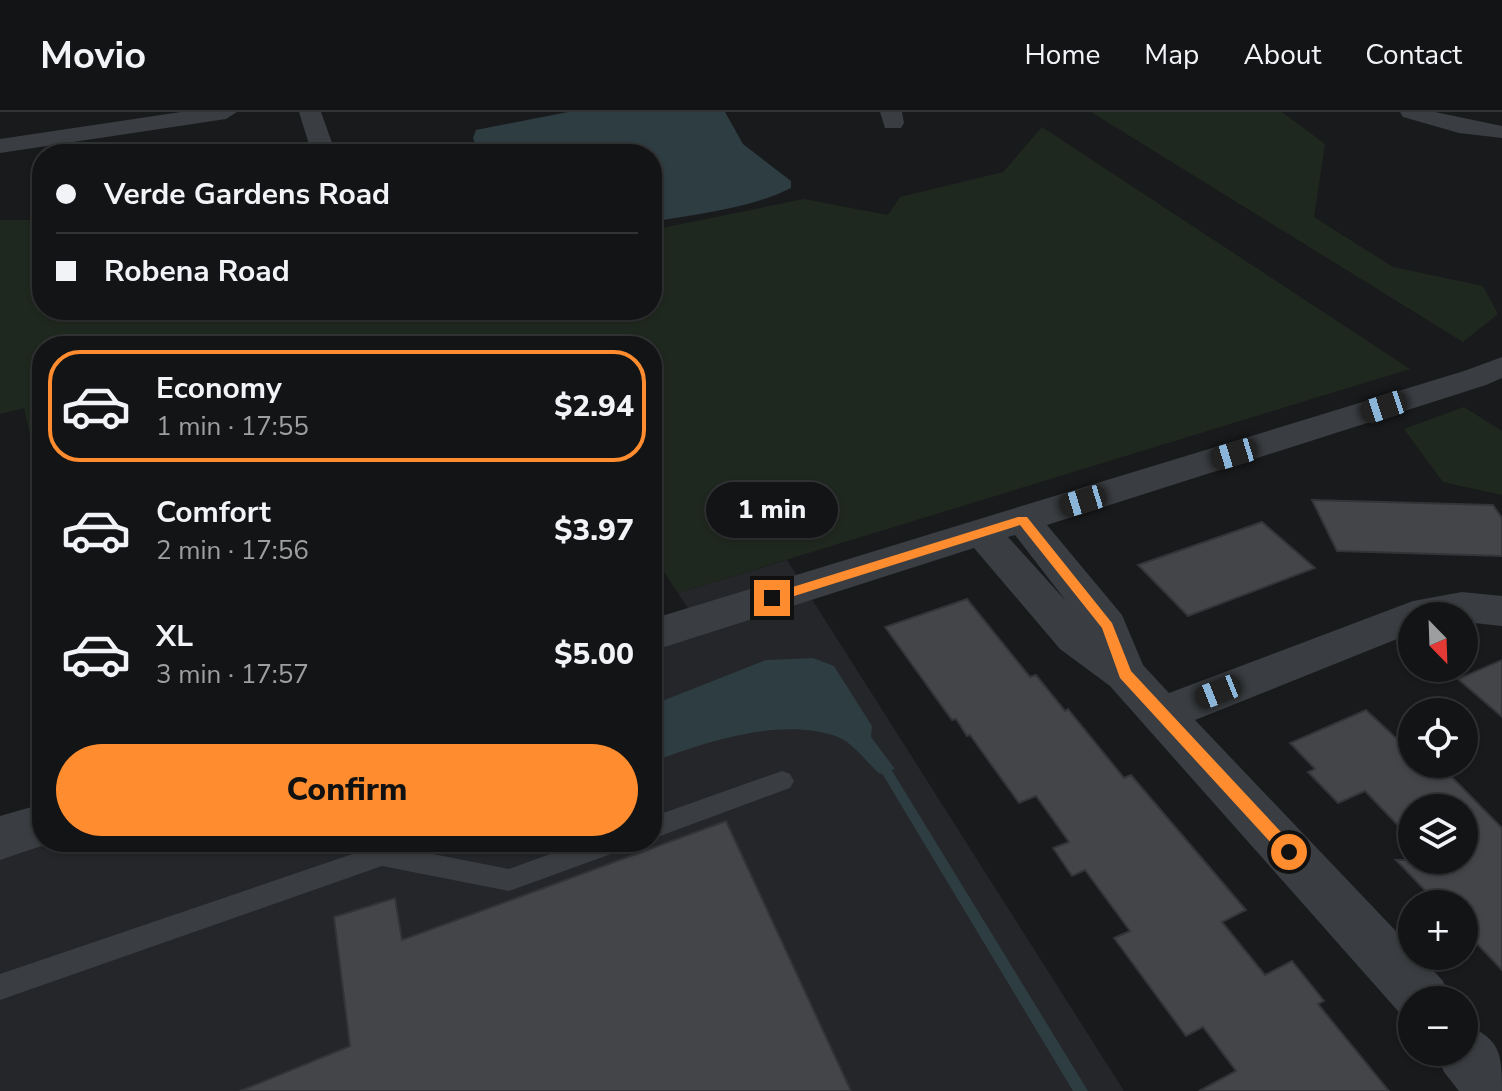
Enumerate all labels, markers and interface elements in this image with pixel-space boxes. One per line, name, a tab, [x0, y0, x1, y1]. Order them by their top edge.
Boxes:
text: Movio	[40, 30, 146, 81]
text: Home	[1025, 36, 1100, 74]
text: Map	[1144, 36, 1199, 74]
text: About	[1243, 36, 1321, 74]
text: Contact	[1365, 36, 1462, 74]
text: Verde Gardens Road	[104, 174, 390, 215]
text: Robena Road	[104, 251, 290, 292]
text: Economy	[156, 368, 282, 409]
icon: car	[60, 370, 132, 442]
text: $2.94	[554, 386, 634, 427]
car	[1357, 388, 1411, 426]
text: 1 min · 17:55	[156, 409, 309, 444]
car	[1208, 436, 1260, 472]
callout: 1 min	[706, 482, 838, 538]
car	[1057, 483, 1109, 519]
text: Comfort	[156, 492, 271, 533]
text: 1 min	[738, 492, 806, 527]
icon: car	[60, 494, 132, 566]
text: $3.97	[554, 510, 634, 551]
text: 2 min · 17:56	[156, 533, 309, 568]
route end	[754, 580, 790, 616]
north arrow	[1398, 602, 1478, 682]
map controls	[1398, 602, 1478, 1066]
text: XL	[156, 616, 193, 657]
icon: car	[60, 618, 132, 690]
text: $5.00	[554, 634, 634, 675]
text: 3 min · 17:57	[156, 657, 309, 692]
car	[1191, 672, 1245, 712]
button: locate	[1398, 698, 1478, 778]
button: Confirm	[56, 744, 638, 836]
button: layers	[1398, 794, 1478, 874]
route start	[1271, 834, 1307, 870]
button: +	[1398, 890, 1478, 970]
button: −	[1398, 986, 1478, 1066]

